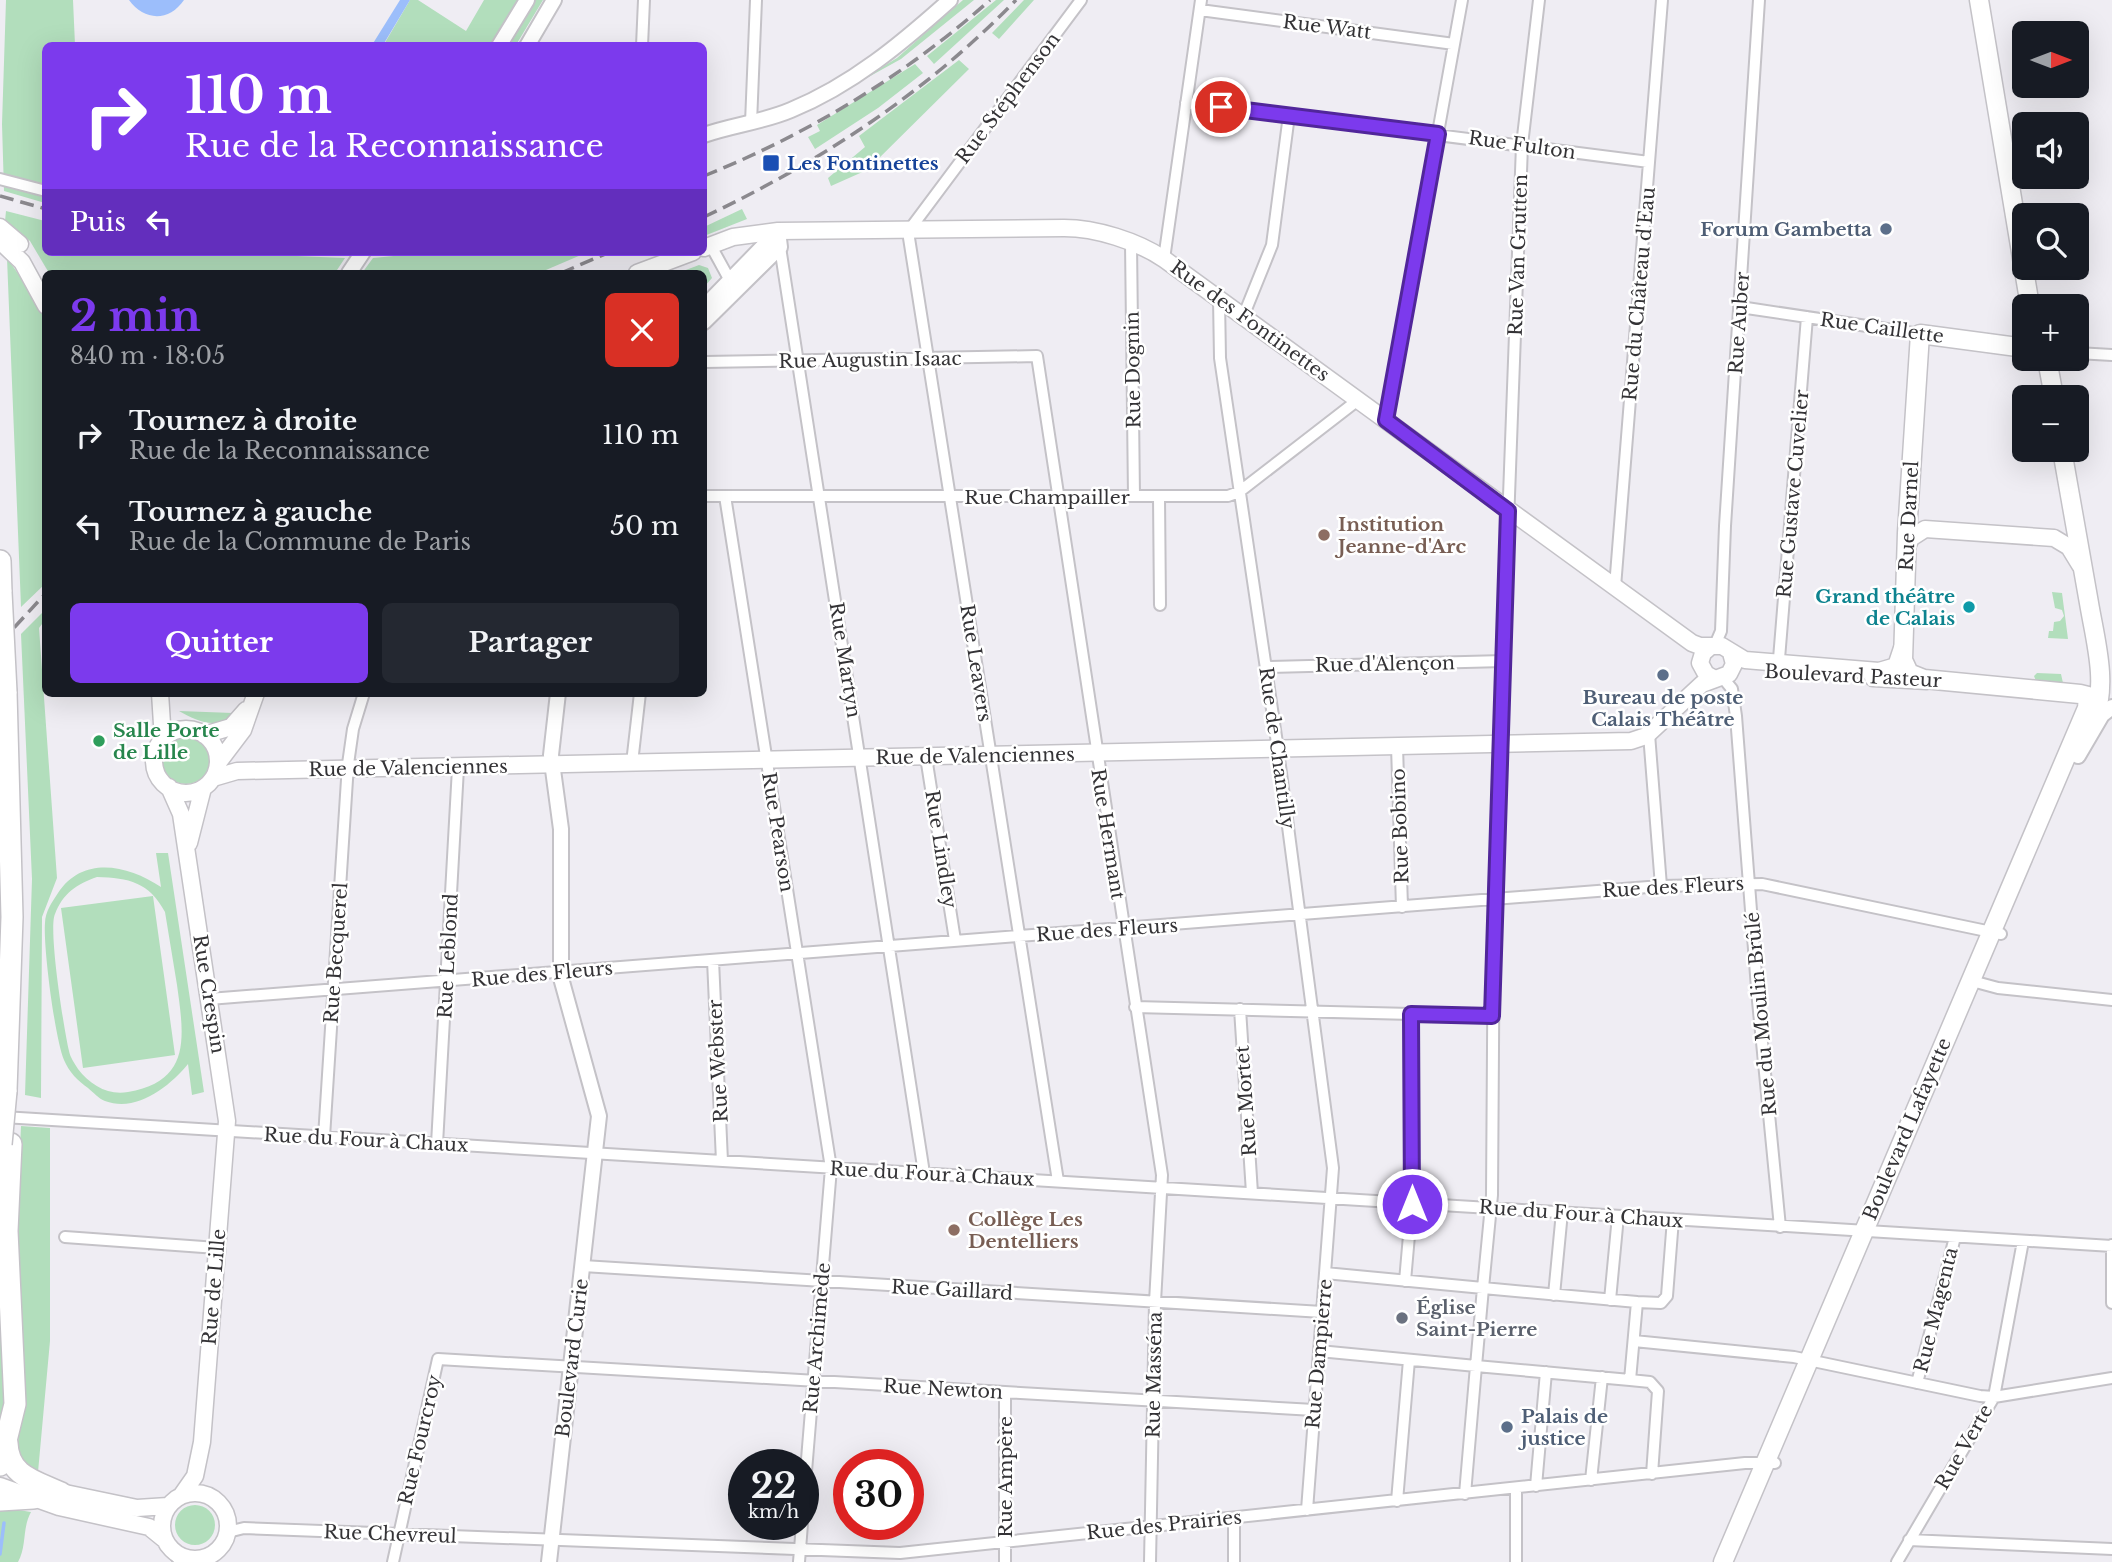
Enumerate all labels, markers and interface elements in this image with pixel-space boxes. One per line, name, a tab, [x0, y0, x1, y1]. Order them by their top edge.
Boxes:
street label: Rue Watt	[1281, 10, 1373, 44]
north arrow	[2012, 21, 2090, 98]
map controls	[2012, 21, 2089, 462]
street label: Rue Stéphenson	[951, 28, 1065, 168]
text: 110 m	[185, 65, 332, 126]
icon: right	[70, 70, 161, 161]
pin	[1191, 77, 1251, 137]
icon: arrive	[1202, 88, 1240, 126]
button: sound	[2012, 112, 2089, 189]
text: Rue de la Reconnaissance	[185, 126, 604, 166]
street label: Rue Fulton	[1467, 126, 1577, 164]
place label: Les Fontinettes	[787, 152, 939, 175]
marker: Les Fontinettes	[761, 153, 781, 173]
street label: Rue Van Grutten	[1504, 174, 1532, 336]
street label: Rue du Château d'Eau	[1618, 186, 1660, 402]
icon: left	[140, 203, 178, 241]
button: search	[2012, 203, 2089, 280]
text: Puis	[70, 206, 126, 238]
place label: Forum Gambetta	[1700, 218, 1872, 241]
marker: Forum Gambetta	[1878, 221, 1894, 237]
street label: Rue des Fontinettes	[1166, 256, 1334, 386]
street label: Rue Auber	[1724, 271, 1754, 375]
text: 2 min	[70, 290, 201, 342]
button: close	[605, 293, 679, 367]
button: +	[2012, 294, 2089, 371]
street label: Rue Caillette	[1819, 308, 1945, 348]
street label: Rue Dognin	[1120, 311, 1146, 429]
text: 840 m · 18:05	[70, 342, 225, 370]
street label: Rue Augustin Isaac	[778, 347, 962, 373]
button: −	[2012, 385, 2089, 462]
street label: Rue Gustave Cuvelier	[1772, 389, 1814, 599]
text: Tournez à droite	[129, 405, 357, 437]
icon: right	[70, 416, 108, 454]
text: 110 m	[602, 419, 679, 451]
text: Rue de la Reconnaissance	[129, 437, 430, 465]
street label: Rue Darnel	[1895, 460, 1923, 572]
street label: Rue Champailler	[964, 486, 1130, 509]
text: Tournez à gauche	[129, 496, 372, 528]
icon: left	[70, 507, 108, 545]
text: 50 m	[610, 510, 679, 542]
place label: Institution Jeanne-d'Arc	[1334, 513, 1466, 558]
marker: Institution Jeanne-d'Arc	[1316, 527, 1332, 543]
text: Rue de la Commune de Paris	[129, 528, 471, 556]
place label: Grand théâtre de Calais	[1815, 585, 1955, 630]
marker: Grand théâtre de Calais	[1961, 599, 1977, 615]
street label: Rue Martyn	[825, 601, 865, 719]
button: Quitter	[70, 603, 368, 683]
button: Partager	[382, 603, 679, 683]
street label: Rue Leavers	[955, 603, 997, 723]
street label: Rue d'Alençon	[1315, 651, 1455, 677]
street label: Boulevard Pasteur	[1764, 660, 1942, 692]
street label: Rue de Chantilly	[1254, 666, 1300, 830]
marker: Bureau de poste Calais Théâtre	[1655, 667, 1671, 683]
place label: Bureau de poste Calais Théâtre	[1583, 686, 1743, 731]
place label: Salle Porte de Lille	[113, 719, 220, 764]
marker: Salle Porte de Lille	[91, 733, 107, 749]
street label: Rue de Valenciennes	[875, 743, 1075, 769]
street label: Rue de Valenciennes	[308, 755, 508, 781]
street label: Rue Hermant	[1086, 767, 1130, 902]
street label: Rue Bobino	[1386, 768, 1414, 884]
street label: Rue Pearson	[757, 770, 799, 894]
street label: Rue Lindley	[920, 788, 962, 910]
street label: Rue des Fleurs	[1601, 872, 1745, 902]
street label: Rue Becquerel	[320, 882, 352, 1024]
street label: Rue Leblond	[433, 892, 463, 1019]
street label: Rue du Moulin Brûlé	[1741, 911, 1781, 1117]
street label: Rue des Fleurs	[1035, 914, 1179, 946]
street label: Rue Crespin	[188, 933, 230, 1055]
street label: Rue des Fleurs	[470, 956, 614, 992]
street label: Rue Webster	[703, 999, 733, 1123]
street label: Boulevard Lafayette	[1858, 1034, 1956, 1224]
street label: Rue Mortet	[1231, 1044, 1261, 1157]
street label: Rue du Four à Chaux	[263, 1123, 469, 1157]
street label: Rue du Four à Chaux	[829, 1157, 1035, 1191]
position arrow	[1375, 1167, 1449, 1241]
street label: Rue du Four à Chaux	[1478, 1195, 1685, 1233]
place label: Collège Les Dentelliers	[968, 1208, 1083, 1253]
marker: Collège Les Dentelliers	[946, 1222, 962, 1238]
street label: Rue de Lille	[197, 1228, 231, 1346]
street label: Rue Magenta	[1909, 1245, 1963, 1375]
street label: Rue Archimède	[799, 1262, 835, 1414]
street label: Rue Gaillard	[890, 1275, 1014, 1305]
street label: Boulevard Curie	[551, 1277, 593, 1439]
street label: Rue Dampierre	[1301, 1278, 1337, 1430]
place label: Église Saint-Pierre	[1416, 1296, 1537, 1341]
marker: Église Saint-Pierre	[1394, 1310, 1410, 1326]
street label: Rue Masséna	[1141, 1311, 1167, 1439]
street label: Rue Fourcroy	[394, 1373, 446, 1507]
street label: Rue Newton	[882, 1374, 1004, 1404]
street label: Rue Verte	[1930, 1400, 1998, 1494]
place label: Palais de justice	[1518, 1405, 1608, 1450]
street label: Rue Ampère	[994, 1416, 1017, 1538]
marker: Palais de justice	[1499, 1419, 1515, 1435]
speed limit sign: 30	[833, 1449, 924, 1540]
text: 22	[751, 1464, 796, 1507]
text: km/h	[748, 1501, 799, 1523]
street label: Rue des Prairies	[1085, 1505, 1243, 1545]
street label: Rue Chevreul	[323, 1520, 457, 1548]

